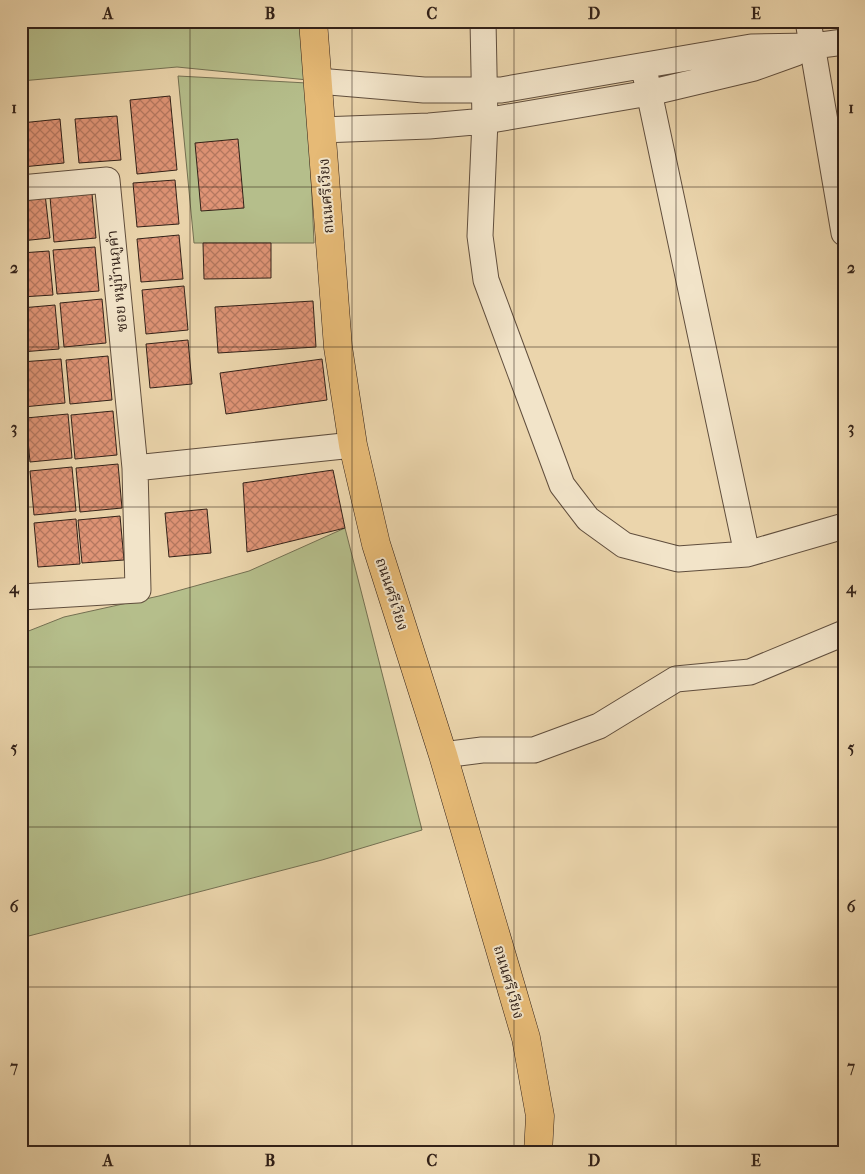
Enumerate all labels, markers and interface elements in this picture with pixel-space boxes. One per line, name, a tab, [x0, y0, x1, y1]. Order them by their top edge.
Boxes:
text: A	[102, 4, 114, 23]
text: B	[265, 4, 275, 23]
text: C	[427, 4, 438, 23]
text: D	[588, 4, 600, 23]
text: E	[751, 4, 761, 23]
text: 1	[11, 98, 17, 117]
text: 1	[848, 98, 854, 117]
street label: ถนนศรีเวียง	[314, 158, 338, 234]
street label: ซอย หมู่บ้านภูคำ	[103, 229, 132, 333]
text: 2	[10, 258, 18, 277]
text: 2	[847, 258, 855, 277]
text: 3	[11, 418, 17, 438]
text: 3	[848, 418, 854, 438]
street label: ถนนศรีเวียง	[372, 555, 412, 633]
text: 4	[8, 578, 20, 598]
text: 4	[845, 578, 857, 598]
text: 5	[11, 738, 18, 757]
text: 5	[848, 738, 855, 757]
text: 6	[10, 897, 19, 916]
text: 6	[847, 897, 856, 916]
street label: ถนนศรีเวียง	[490, 943, 528, 1021]
text: 7	[9, 1057, 18, 1076]
text: 7	[846, 1057, 855, 1076]
text: A	[102, 1151, 114, 1170]
text: B	[265, 1151, 275, 1170]
text: C	[427, 1151, 438, 1170]
text: D	[588, 1151, 600, 1170]
text: E	[751, 1151, 761, 1170]

